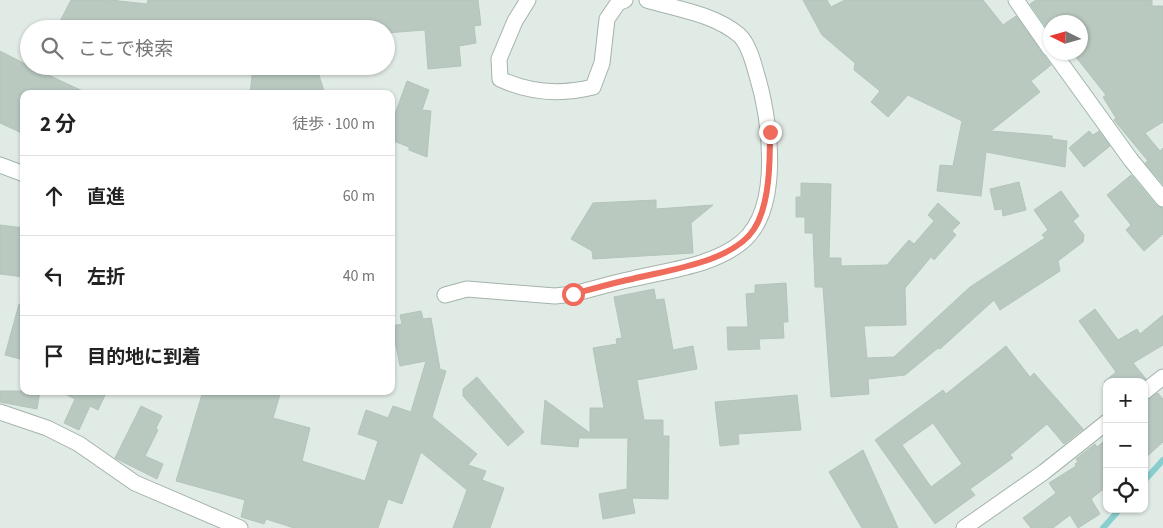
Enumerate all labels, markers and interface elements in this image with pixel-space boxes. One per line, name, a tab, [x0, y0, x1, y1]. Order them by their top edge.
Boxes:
north arrow	[1043, 15, 1088, 60]
search box	[20, 20, 395, 75]
icon: search	[38, 34, 66, 62]
text: ここで検索	[78, 36, 173, 63]
text: 2 分	[40, 109, 76, 139]
text: 徒歩 · 100 m	[292, 113, 375, 135]
route end	[759, 121, 782, 144]
icon: ahead	[40, 182, 68, 210]
text: 直進	[87, 184, 125, 211]
text: 60 m	[343, 185, 375, 207]
icon: left	[40, 262, 68, 290]
text: 左折	[87, 264, 125, 291]
text: 40 m	[343, 265, 375, 287]
route start	[562, 283, 585, 306]
icon: arrive	[40, 342, 68, 370]
text: 目的地に到着	[87, 344, 201, 371]
map controls	[1103, 378, 1148, 513]
button: +	[1103, 378, 1148, 423]
button: −	[1103, 423, 1148, 468]
button: locate	[1103, 468, 1148, 513]

